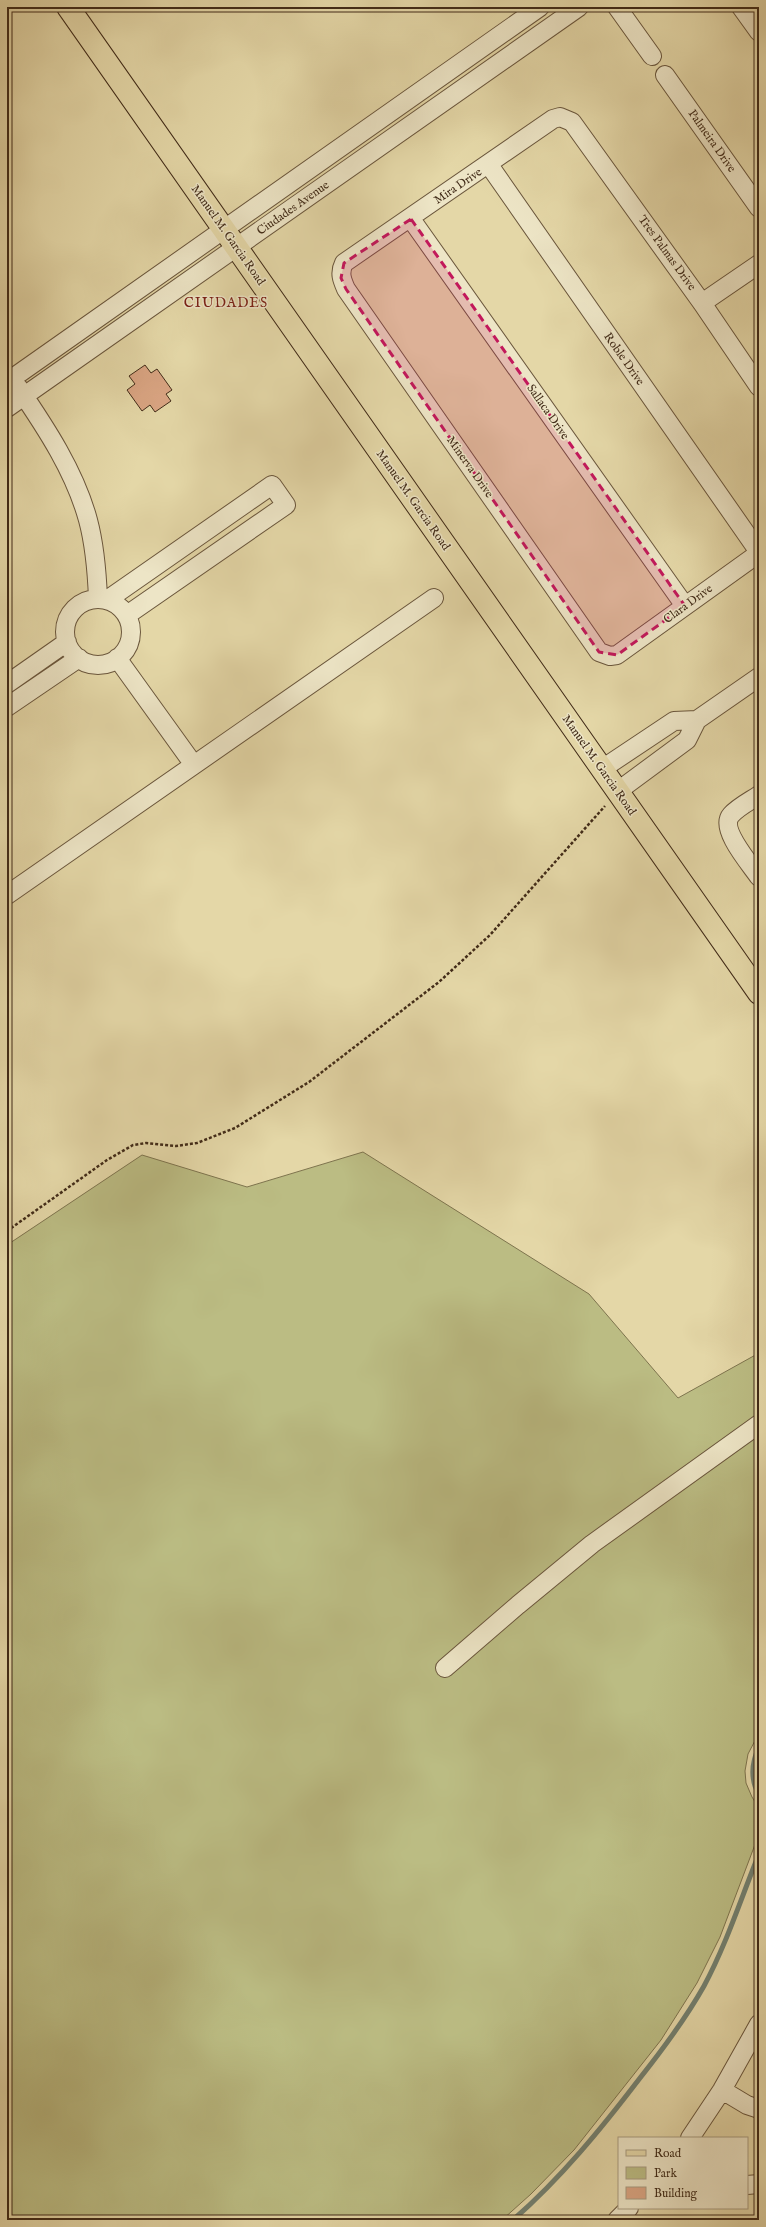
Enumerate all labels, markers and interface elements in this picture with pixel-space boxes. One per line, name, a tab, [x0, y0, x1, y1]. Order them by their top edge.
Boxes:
street label: Palmeira Drive	[685, 107, 739, 176]
street label: Mira Drive	[431, 164, 485, 207]
street label: Ciudades Avenue	[254, 177, 332, 238]
street label: Manuel M. Garcia Road	[188, 182, 269, 289]
street label: Tres Palmas Drive	[635, 213, 700, 294]
district label: CIUDADES	[184, 294, 268, 312]
street label: Roble Drive	[600, 330, 648, 389]
street label: Sallaca Drive	[523, 381, 573, 443]
street label: Minerva Drive	[443, 433, 497, 501]
street label: Manuel M. Garcia Road	[373, 447, 454, 554]
street label: Clara Drive	[660, 581, 716, 627]
street label: Manuel M. Garcia Road	[559, 712, 640, 819]
legend	[618, 2137, 748, 2209]
text: Road	[654, 2146, 682, 2161]
text: Park	[654, 2166, 677, 2181]
text: Building	[654, 2186, 698, 2201]

